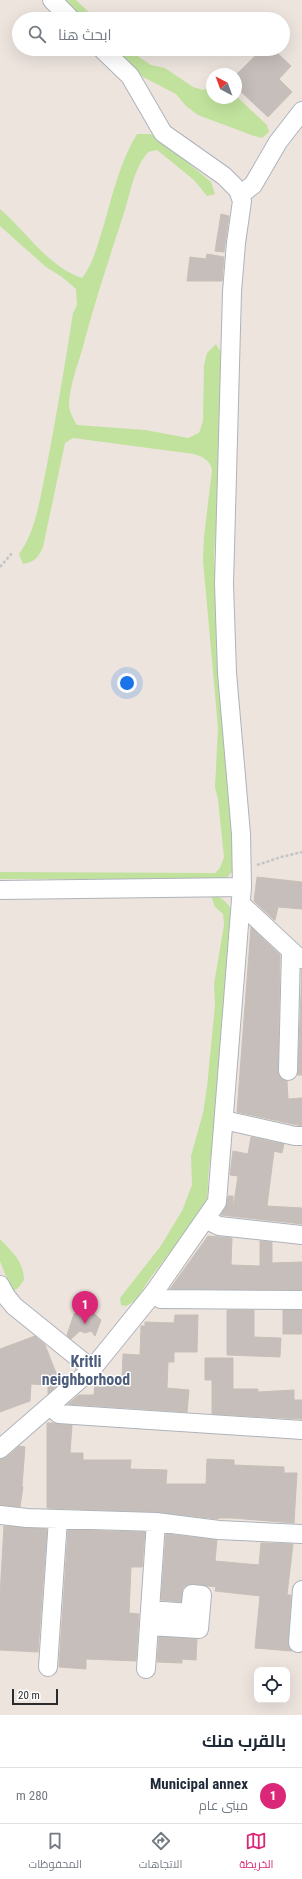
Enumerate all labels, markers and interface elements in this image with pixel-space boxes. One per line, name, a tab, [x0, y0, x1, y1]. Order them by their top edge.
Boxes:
search box	[12, 12, 290, 56]
icon: search	[26, 23, 48, 45]
text: ابحث هنا	[58, 26, 112, 44]
north arrow	[206, 68, 242, 104]
your location	[117, 673, 137, 693]
pin: 1	[72, 1291, 98, 1324]
district label: Kritli neighborhood	[42, 1352, 130, 1389]
map controls	[254, 1667, 290, 1703]
button: locate	[254, 1667, 290, 1703]
scale bar	[12, 1687, 58, 1706]
text: 20 m	[18, 1689, 40, 1702]
text: بالقرب منك	[202, 1731, 286, 1751]
text: Municipal annex	[150, 1775, 248, 1793]
text: 280 m	[16, 1788, 48, 1803]
text: 1	[270, 1788, 276, 1803]
text: مبنى عام	[199, 1798, 248, 1813]
tab: المحفوظات	[28, 1830, 82, 1874]
tab: الاتجاهات	[139, 1830, 182, 1874]
tab: الخريطة	[239, 1830, 274, 1874]

